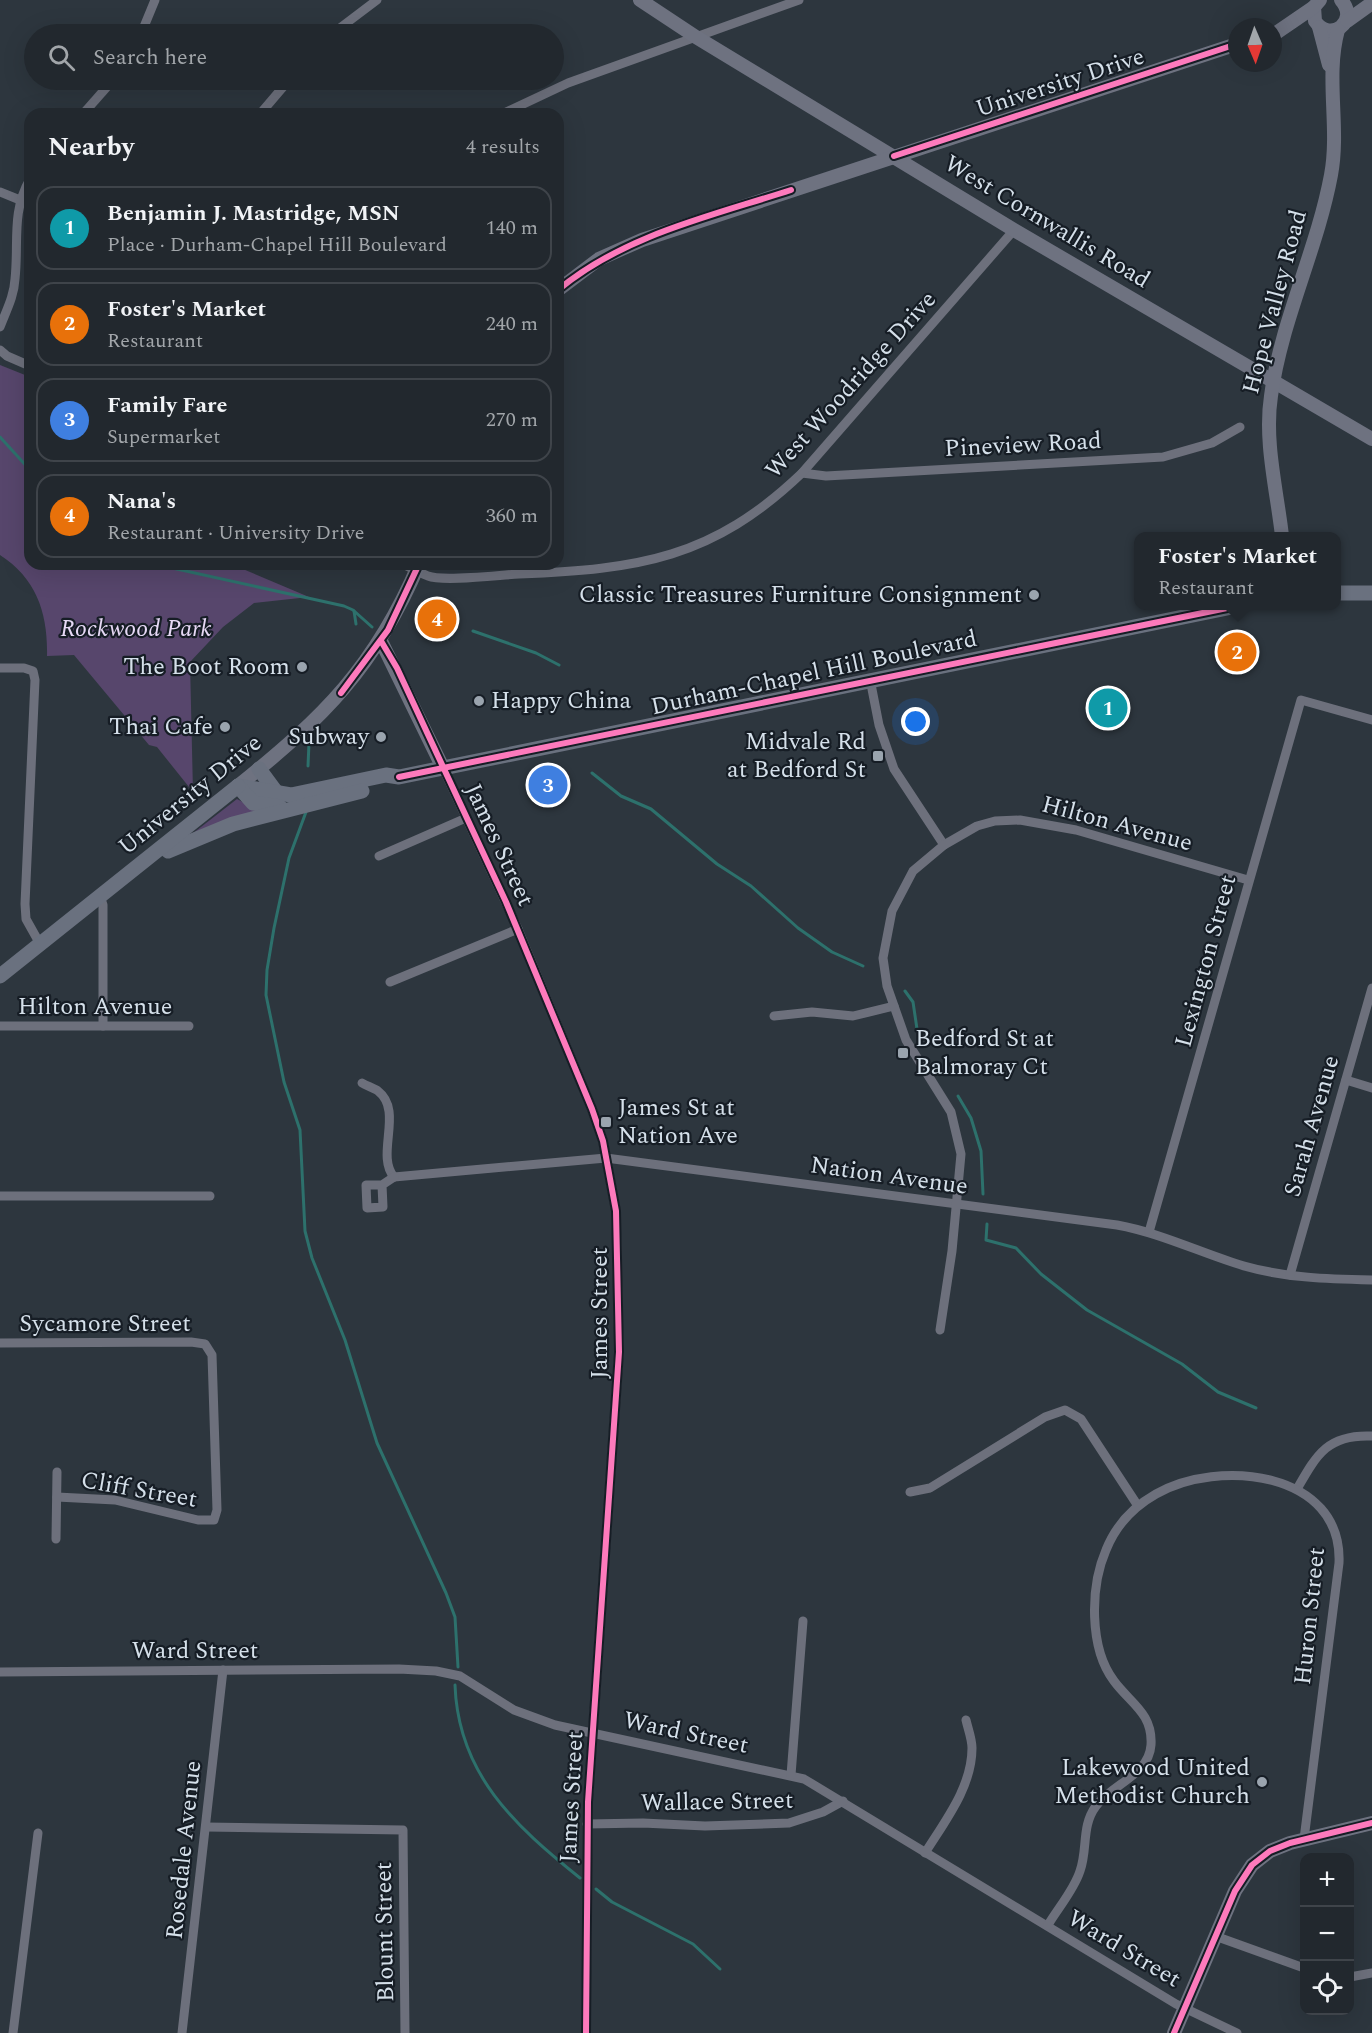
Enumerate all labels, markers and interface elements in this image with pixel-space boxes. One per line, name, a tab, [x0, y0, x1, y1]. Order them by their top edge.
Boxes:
north arrow	[1228, 18, 1282, 72]
search box	[24, 24, 564, 90]
street label: University Drive	[971, 39, 1149, 127]
icon: search	[45, 41, 78, 74]
text: Search here	[93, 41, 207, 74]
text: Nearby	[48, 127, 134, 167]
text: 4 results	[466, 132, 540, 162]
street label: West Cornwallis Road	[937, 146, 1157, 298]
text: Benjamin J. Mastridge, MSN	[107, 197, 400, 230]
street label: Hope Valley Road	[1233, 206, 1317, 398]
text: 1	[64, 213, 75, 243]
text: 140 m	[486, 213, 538, 243]
text: Place · Durham-Chapel Hill Boulevard	[107, 230, 447, 260]
street label: West Woodridge Drive	[757, 283, 945, 487]
text: Foster's Market	[107, 293, 266, 326]
text: 2	[64, 309, 75, 339]
text: 240 m	[486, 309, 538, 339]
text: Restaurant	[107, 326, 203, 356]
text: Family Fare	[107, 389, 227, 422]
text: 3	[64, 405, 75, 435]
text: 270 m	[486, 405, 538, 435]
text: Supermarket	[107, 422, 220, 452]
street label: Pineview Road	[944, 423, 1102, 467]
text: Nana's	[107, 485, 176, 518]
text: 4	[64, 501, 75, 531]
text: 360 m	[486, 501, 538, 531]
text: Restaurant · University Drive	[107, 518, 364, 548]
popup	[1134, 532, 1341, 610]
text: Foster's Market	[1158, 540, 1317, 573]
text: Restaurant	[1158, 573, 1254, 603]
place label: Classic Treasures Furniture Consignment	[579, 577, 1022, 613]
marker: Classic Treasures Furniture Consignment	[1027, 588, 1041, 602]
pin: 4	[418, 596, 456, 642]
park label: Rockwood Park	[60, 611, 212, 647]
street label: Durham-Chapel Hill Boulevard	[648, 621, 980, 725]
pin: 2	[1218, 630, 1256, 674]
place label: The Boot Room	[123, 649, 290, 685]
marker: The Boot Room	[295, 660, 309, 674]
place label: Happy China	[491, 683, 632, 719]
pin: 1	[1088, 686, 1128, 730]
marker: Happy China	[472, 694, 486, 708]
your location	[901, 707, 930, 736]
place label: Thai Cafe	[109, 709, 213, 745]
place label: Subway	[288, 719, 370, 755]
marker: Thai Cafe	[218, 720, 232, 734]
place label: Midvale Rd at Bedford St	[727, 724, 866, 788]
street label: University Drive	[110, 726, 270, 864]
marker: Subway	[374, 730, 388, 744]
marker: Midvale Rd at Bedford St	[871, 749, 885, 763]
pin: 3	[528, 762, 568, 808]
street label: James Street	[455, 778, 543, 912]
street label: Hilton Avenue	[1038, 787, 1196, 861]
street label: Lexington Street	[1166, 871, 1246, 1051]
street label: Hilton Avenue	[18, 989, 172, 1025]
place label: Bedford St at Balmoray Ct	[915, 1021, 1054, 1085]
marker: Bedford St at Balmoray Ct	[896, 1046, 910, 1060]
street label: Sarah Avenue	[1275, 1051, 1349, 1201]
place label: James St at Nation Ave	[618, 1090, 738, 1154]
marker: James St at Nation Ave	[599, 1115, 613, 1129]
street label: Nation Avenue	[808, 1147, 970, 1205]
street label: James Street	[582, 1247, 618, 1379]
street label: Sycamore Street	[19, 1306, 191, 1342]
street label: Cliff Street	[78, 1462, 200, 1518]
street label: Huron Street	[1285, 1545, 1335, 1687]
street label: Ward Street	[132, 1633, 258, 1669]
street label: Ward Street	[620, 1702, 752, 1764]
street label: James Street	[551, 1730, 593, 1864]
place label: Lakewood United Methodist Church	[1054, 1750, 1250, 1814]
street label: Rosedale Avenue	[157, 1759, 211, 1941]
marker: Lakewood United Methodist Church	[1255, 1775, 1269, 1789]
street label: Wallace Street	[640, 1783, 794, 1821]
map controls	[1300, 1853, 1354, 2015]
button: +	[1300, 1853, 1354, 1907]
street label: Blount Street	[366, 1861, 404, 2003]
street label: Ward Street	[1060, 1901, 1188, 1997]
button: −	[1300, 1907, 1354, 1961]
button: locate	[1300, 1961, 1354, 2015]

